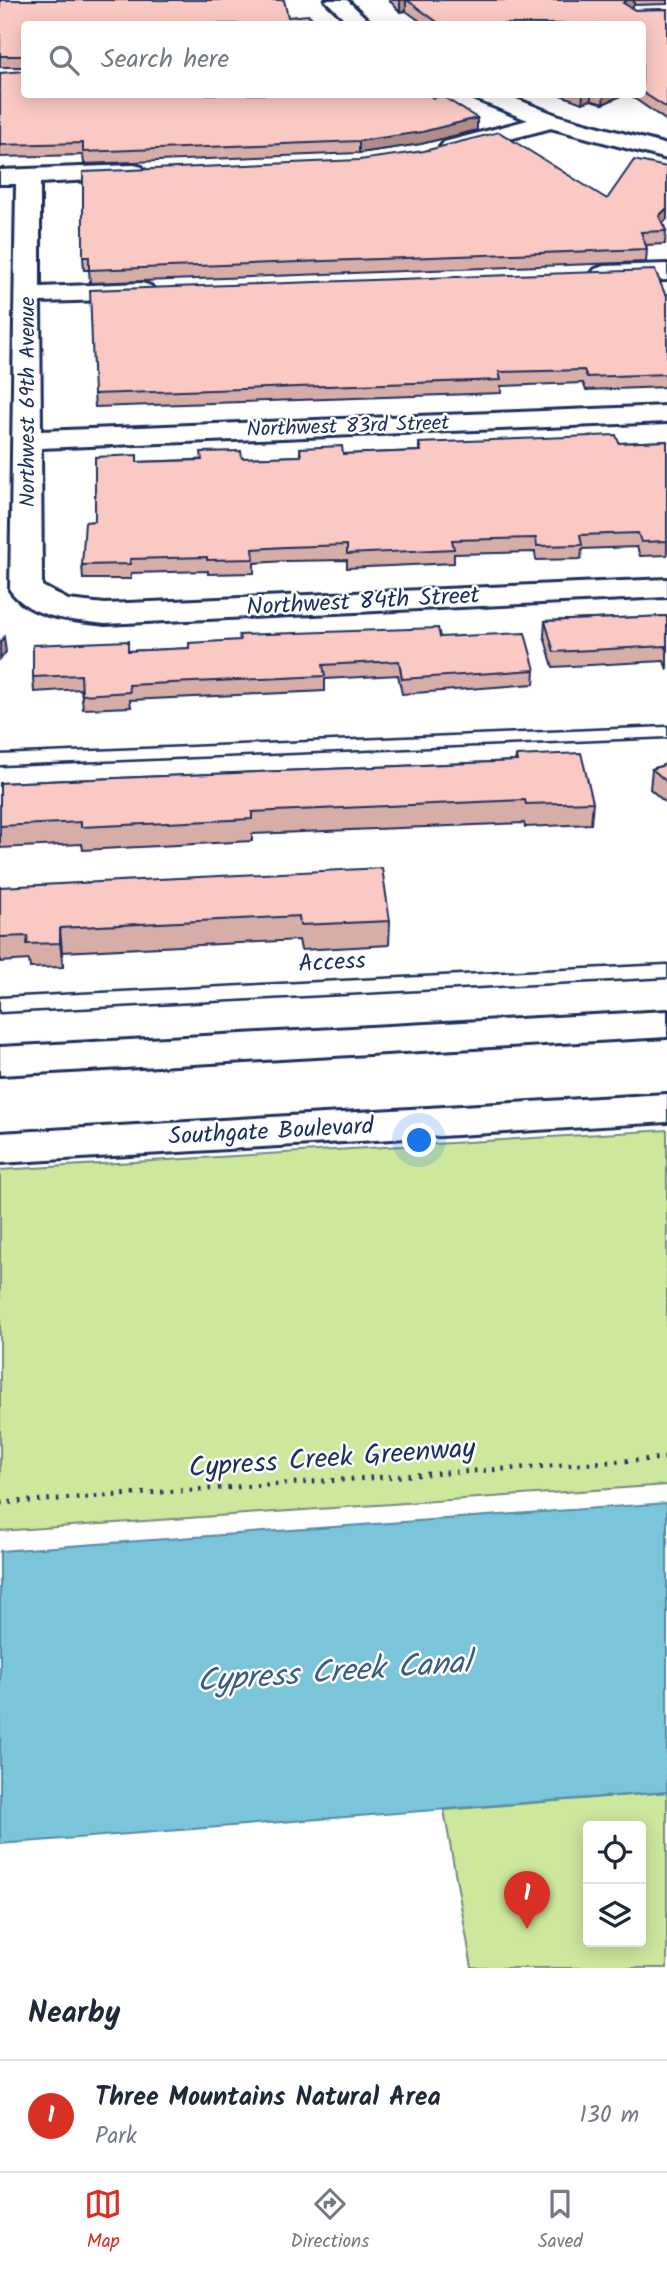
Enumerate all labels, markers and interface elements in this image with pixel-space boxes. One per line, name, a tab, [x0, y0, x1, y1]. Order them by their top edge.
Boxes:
search box	[21, 21, 646, 98]
text: Search here	[101, 39, 229, 81]
icon: search	[45, 41, 83, 79]
street label: Northwest 69th Avenue	[12, 296, 45, 507]
street label: Northwest 83rd Street	[246, 407, 451, 447]
street label: Northwest 84th Street	[245, 576, 481, 628]
street label: Access	[297, 942, 367, 984]
street label: Southgate Boulevard	[167, 1107, 376, 1157]
your location	[402, 1123, 436, 1157]
street label: Cypress Creek Greenway	[187, 1426, 478, 1491]
water label: Cypress Creek Canal	[195, 1638, 479, 1708]
map controls	[583, 1821, 646, 1947]
button: locate	[583, 1821, 646, 1884]
pin: 1	[504, 1871, 550, 1929]
button: layers	[583, 1884, 646, 1947]
text: Nearby	[28, 1990, 120, 2038]
text: Three Mountains Natural Area	[95, 2077, 441, 2119]
text: 1	[48, 2098, 54, 2134]
text: 130 m	[580, 2098, 639, 2134]
text: Park	[95, 2119, 137, 2155]
tab: Map	[84, 2185, 122, 2257]
tab: Directions	[291, 2185, 369, 2257]
tab: Saved	[538, 2185, 583, 2257]

